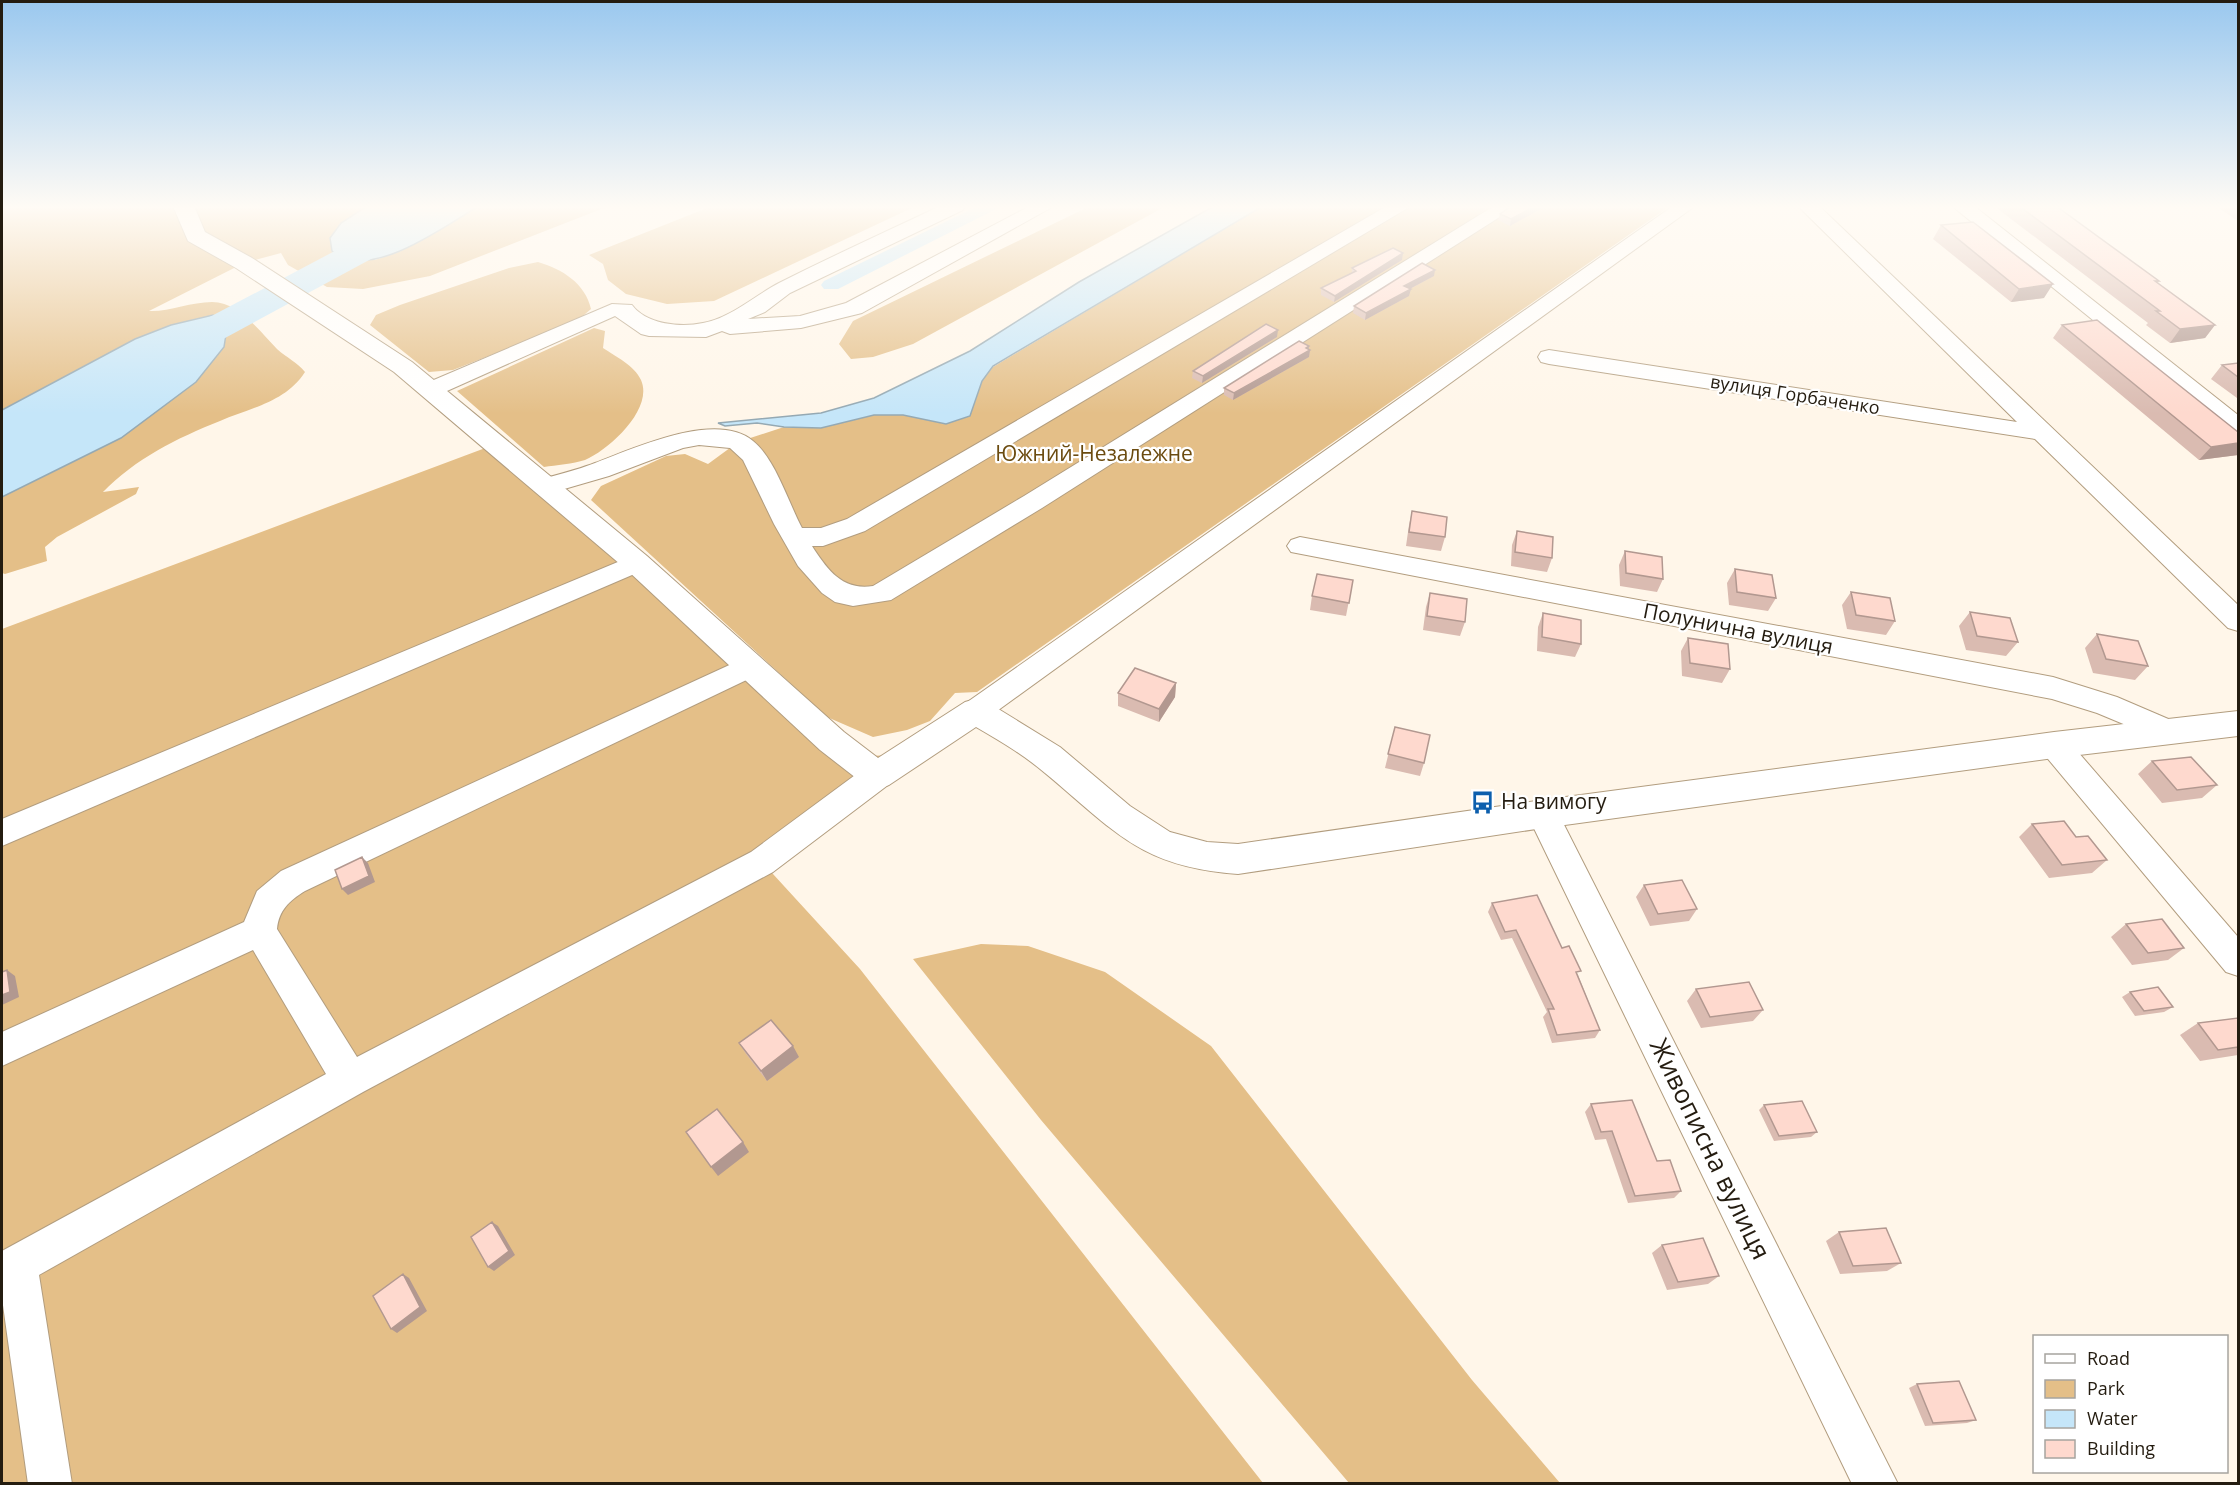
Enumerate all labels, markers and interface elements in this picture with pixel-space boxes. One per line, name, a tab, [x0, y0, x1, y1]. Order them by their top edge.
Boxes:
street label: вулиця Горбаченко	[1709, 369, 1882, 419]
park label: Южний-Незалежне	[995, 439, 1193, 467]
street label: Полунична вулиця	[1641, 596, 1836, 660]
place label: На вимогу	[1501, 787, 1607, 815]
bus stop icon: На вимогу	[1470, 789, 1496, 815]
street label: Живописна вулиця	[1642, 1032, 1780, 1265]
legend	[2033, 1335, 2228, 1473]
text: Road	[2087, 1346, 2130, 1370]
text: Park	[2087, 1376, 2125, 1400]
text: Water	[2087, 1406, 2138, 1430]
text: Building	[2087, 1436, 2155, 1460]

